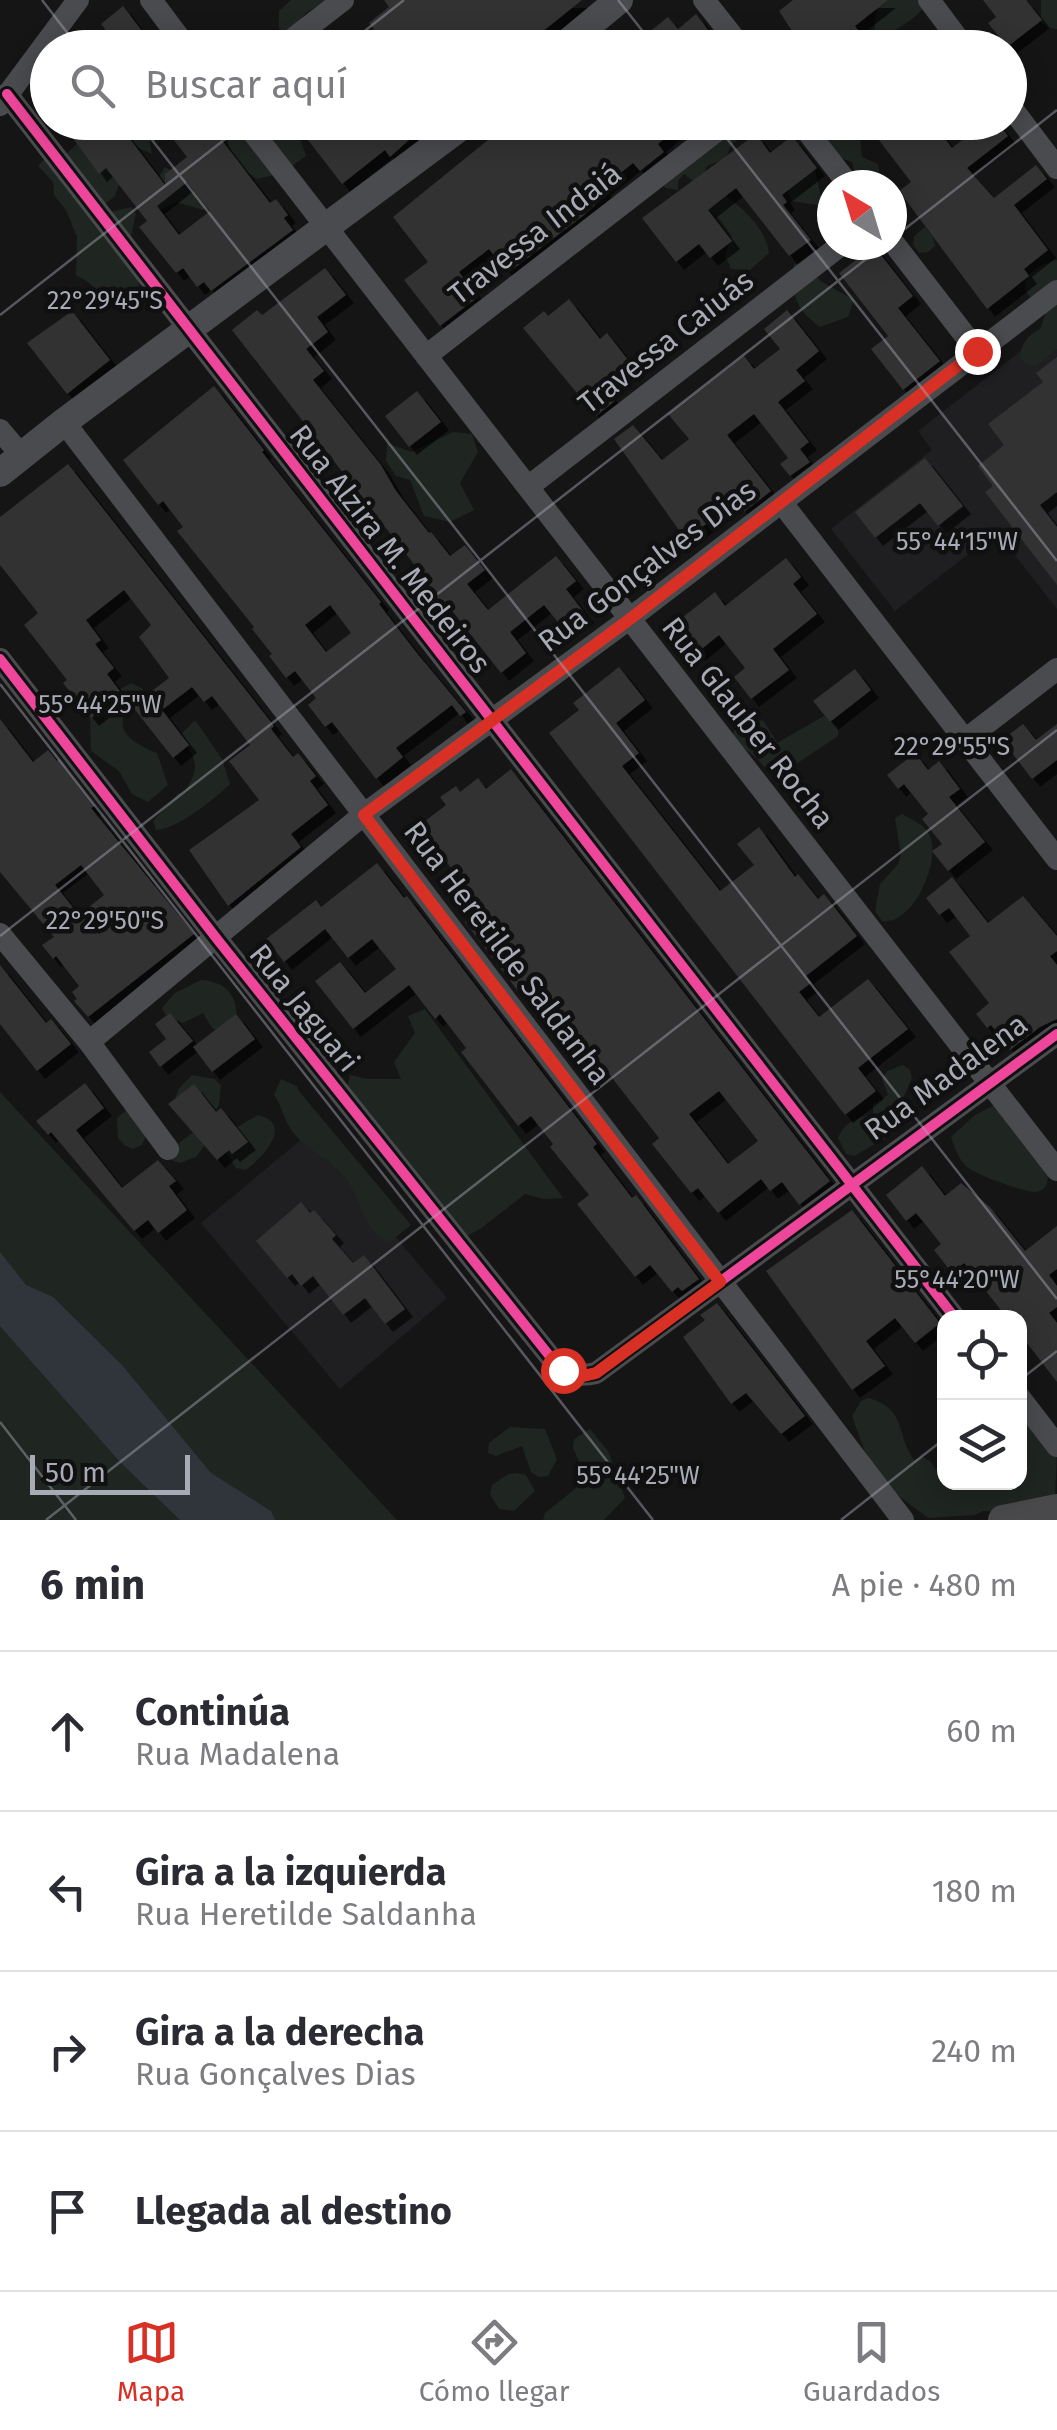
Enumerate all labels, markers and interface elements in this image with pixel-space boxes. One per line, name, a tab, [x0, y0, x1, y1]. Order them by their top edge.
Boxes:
search box	[30, 30, 1027, 140]
icon: search	[65, 58, 120, 113]
text: Buscar aquí	[145, 62, 347, 108]
street label: Travessa Indaiá	[442, 155, 628, 313]
north arrow	[817, 170, 907, 260]
street label: Travessa Caiuás	[571, 262, 761, 422]
text: 22°29'45"S	[47, 286, 163, 316]
route end	[955, 329, 1001, 375]
street label: Rua Alzira M. Medeiros	[282, 417, 498, 681]
street label: Rua Gonçalves Dias	[531, 472, 763, 660]
text: 55°44'15"W	[896, 527, 1018, 557]
street label: Rua Glauber Rocha	[654, 610, 842, 836]
text: 55°44'25"W	[38, 690, 162, 720]
text: 22°29'55"S	[894, 732, 1010, 762]
street label: Rua Heretilde Saldanha	[396, 814, 618, 1092]
text: 22°29'50"S	[46, 906, 164, 936]
street label: Rua Jaguari	[241, 937, 367, 1079]
street label: Rua Madalena	[858, 1006, 1034, 1148]
text: 55°44'20"W	[894, 1265, 1020, 1295]
map controls	[937, 1310, 1027, 1490]
button: locate	[937, 1310, 1027, 1400]
route start	[541, 1348, 587, 1394]
button: layers	[937, 1400, 1027, 1490]
scale bar	[30, 1450, 190, 1494]
text: 50 m	[45, 1456, 106, 1489]
text: 55°44'25"W	[576, 1461, 700, 1491]
text: 6 min	[40, 1560, 145, 1610]
text: A pie · 480 m	[832, 1566, 1017, 1604]
text: Continúa	[135, 1689, 290, 1735]
icon: ahead	[40, 1704, 95, 1759]
text: 60 m	[946, 1712, 1017, 1750]
text: Rua Madalena	[135, 1735, 340, 1773]
text: Gira a la izquierda	[135, 1849, 447, 1895]
icon: left	[40, 1864, 95, 1919]
text: 180 m	[932, 1872, 1017, 1910]
text: Rua Heretilde Saldanha	[135, 1895, 477, 1933]
text: Gira a la derecha	[135, 2009, 425, 2055]
icon: right	[40, 2024, 95, 2079]
text: 240 m	[931, 2032, 1017, 2070]
text: Rua Gonçalves Dias	[135, 2055, 416, 2093]
icon: arrive	[40, 2184, 95, 2239]
text: Llegada al destino	[135, 2188, 452, 2234]
tab: Mapa	[117, 2315, 185, 2408]
tab: Cómo llegar	[419, 2315, 570, 2408]
tab: Guardados	[803, 2315, 940, 2408]

